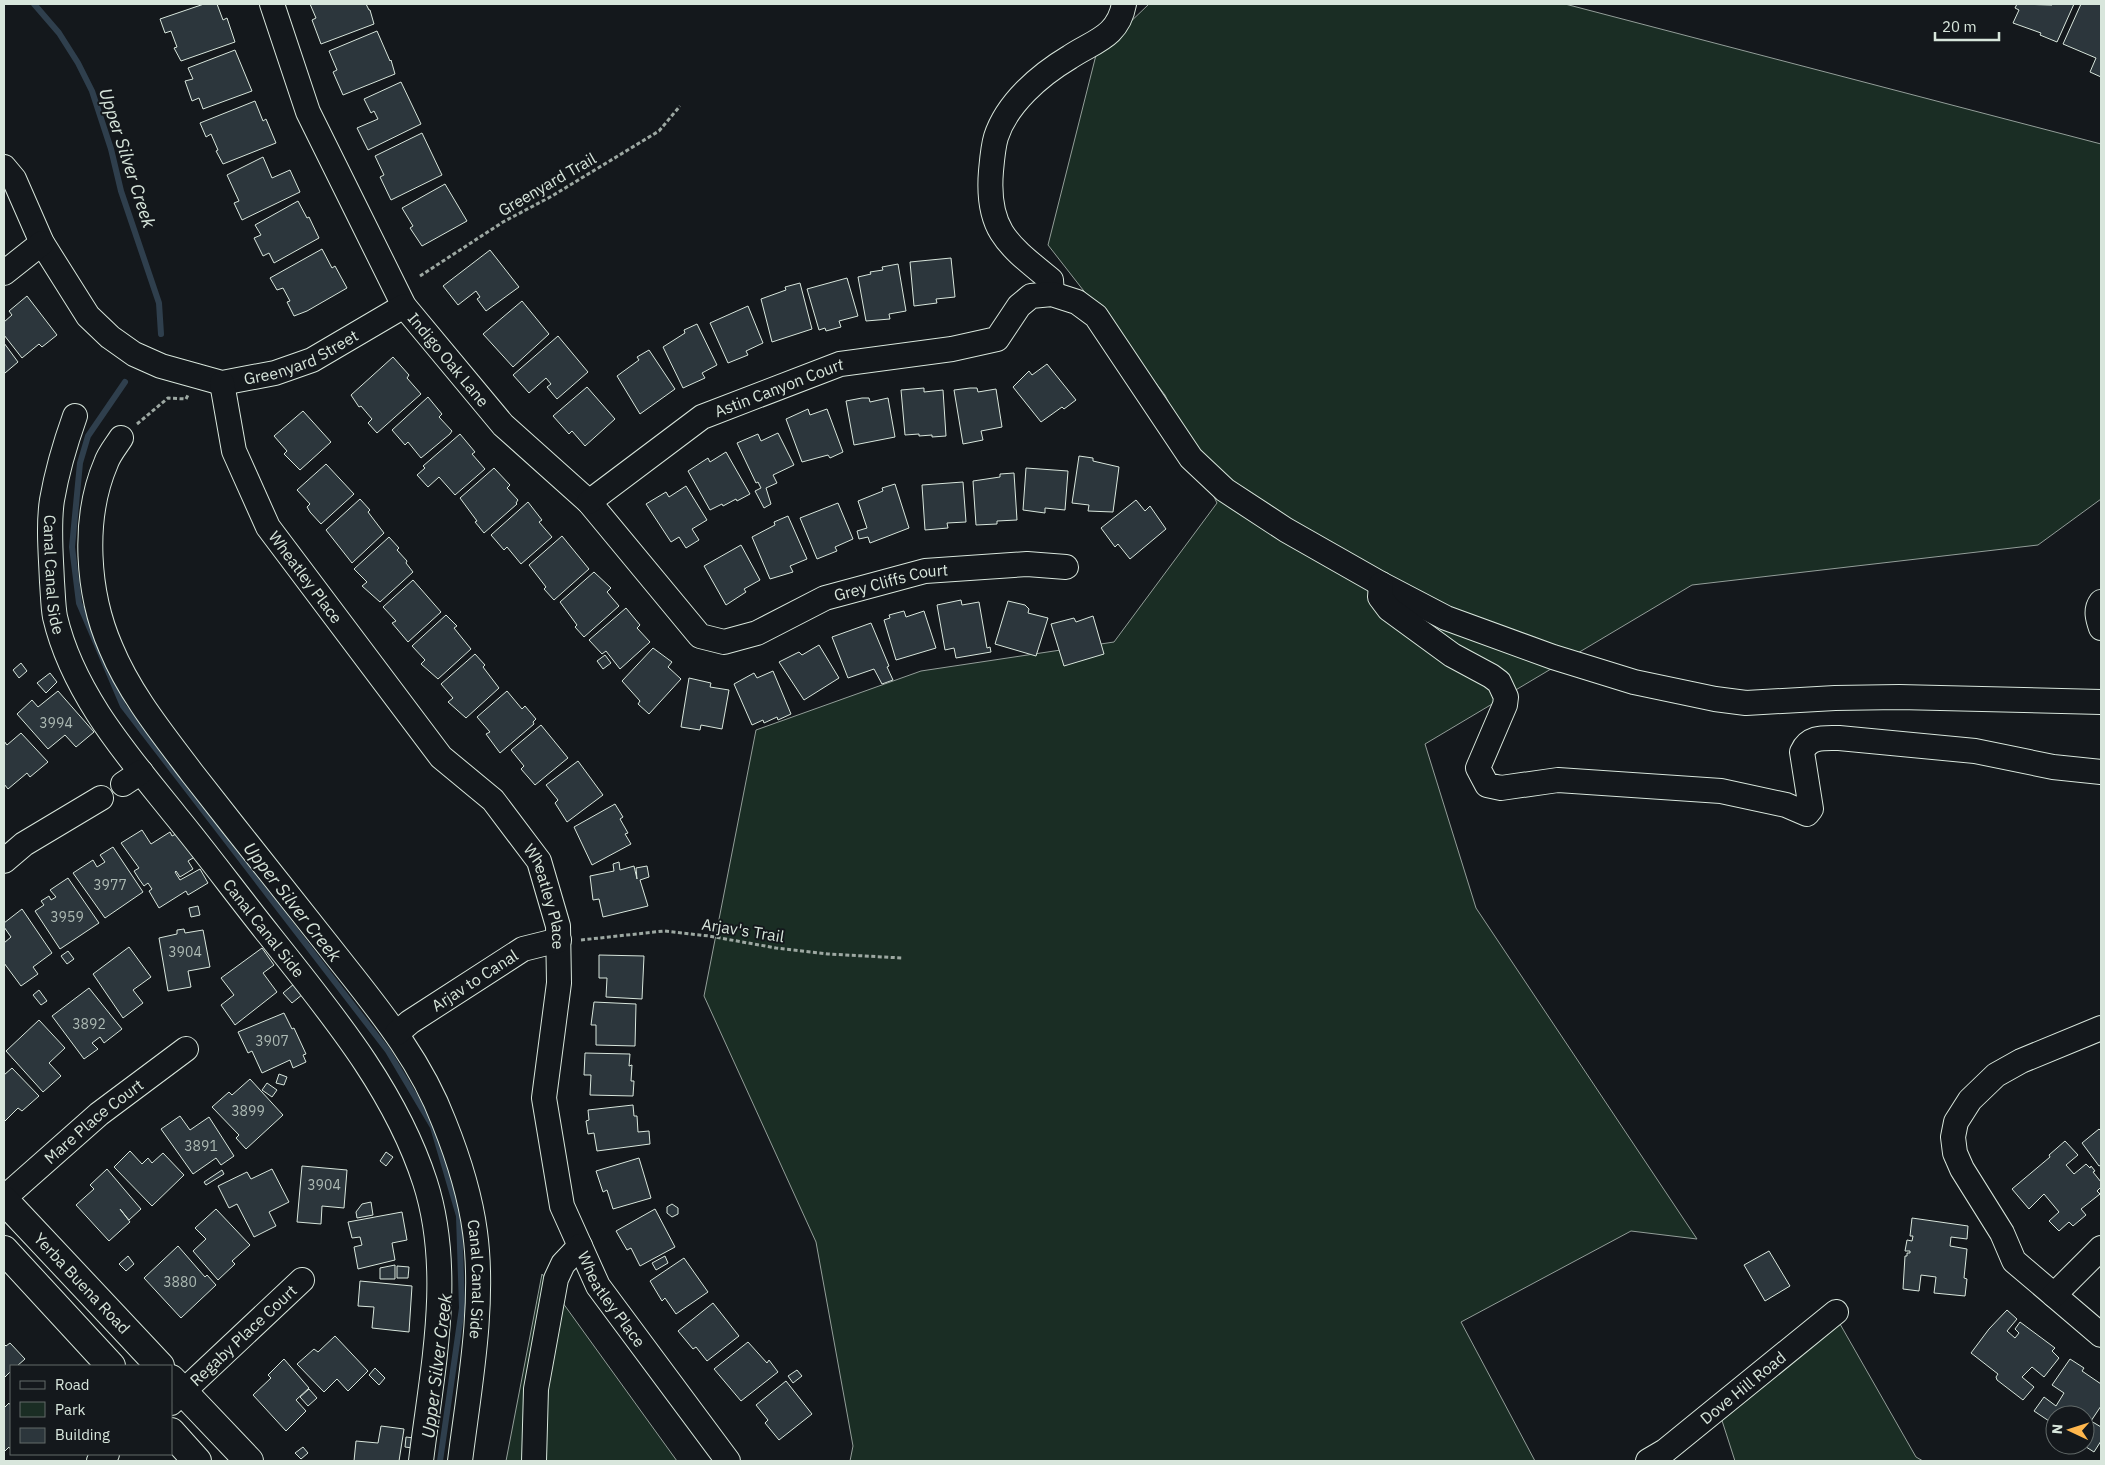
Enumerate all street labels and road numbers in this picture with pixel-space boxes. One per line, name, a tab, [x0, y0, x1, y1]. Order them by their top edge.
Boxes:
street label: Greenyard Trail	[494, 148, 600, 220]
street label: Indigo Oak Lane	[404, 308, 494, 411]
street label: Greenyard Street	[242, 325, 362, 389]
street label: Astin Canyon Court	[711, 354, 845, 421]
street label: Canal Canal Side	[40, 514, 69, 637]
street label: Wheatley Place	[264, 527, 347, 627]
street label: Grey Cliffs Court	[831, 559, 949, 605]
street label: Wheatley Place	[519, 840, 568, 950]
street label: Canal Canal Side	[219, 875, 309, 982]
street label: Arjav's Trail	[700, 914, 786, 946]
street label: Arjav to Canal	[428, 945, 522, 1016]
street label: Mare Place Court	[40, 1075, 147, 1168]
street label: Canal Canal Side	[463, 1218, 488, 1340]
street label: Yerba Buena Road	[30, 1228, 134, 1338]
street label: Wheatley Place	[574, 1248, 650, 1351]
street label: Regaby Place Court	[186, 1280, 301, 1390]
street label: Dove Hill Road	[1696, 1347, 1790, 1428]

